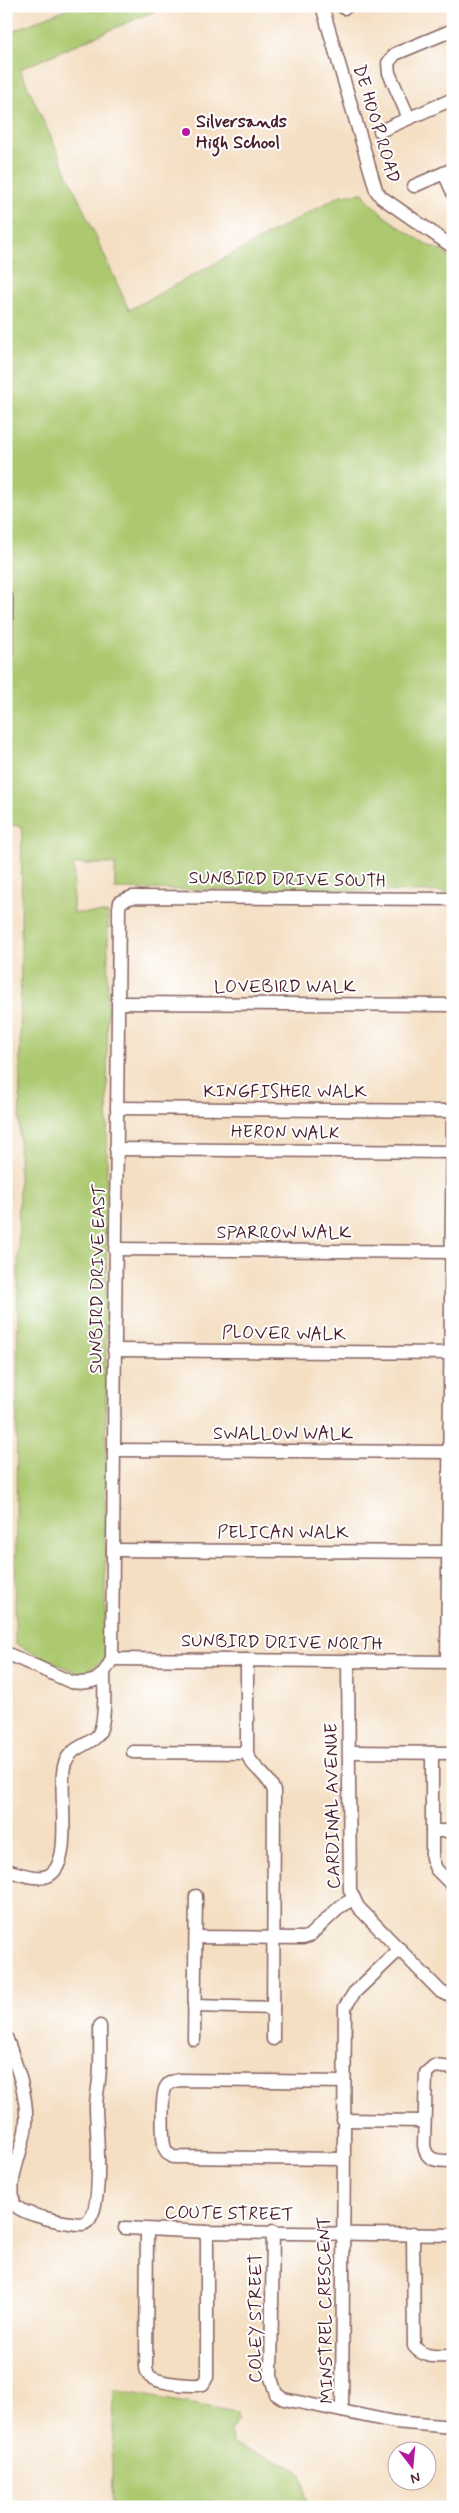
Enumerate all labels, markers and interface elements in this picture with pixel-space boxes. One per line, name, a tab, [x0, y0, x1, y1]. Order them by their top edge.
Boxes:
street label: DE HOOP ROAD	[347, 62, 405, 186]
place label: Silversands High School	[196, 110, 287, 157]
marker: Silversands High School	[180, 126, 192, 138]
street label: SUNBIRD DRIVE SOUTH	[188, 866, 386, 894]
street label: LOVEBIRD WALK	[214, 975, 356, 999]
street label: KINGFISHER WALK	[203, 1080, 367, 1104]
street label: HERON WALK	[231, 1120, 339, 1146]
street label: SUNBIRD DRIVE EAST	[84, 1183, 112, 1374]
street label: SPARROW WALK	[216, 1221, 352, 1245]
street label: PLOVER WALK	[222, 1321, 347, 1347]
street label: SWALLOW WALK	[213, 1422, 353, 1446]
street label: PELICAN WALK	[217, 1521, 349, 1545]
street label: SUNBIRD DRIVE NORTH	[181, 1629, 383, 1657]
street label: CARDINAL AVENUE	[320, 1723, 346, 1889]
street label: COUTE STREET	[164, 2201, 294, 2227]
street label: MINSTREL CRESCENT	[312, 2216, 340, 2404]
street label: COLEY STREET	[244, 2253, 268, 2383]
north arrow	[386, 2440, 436, 2490]
text: N	[408, 2468, 422, 2487]

